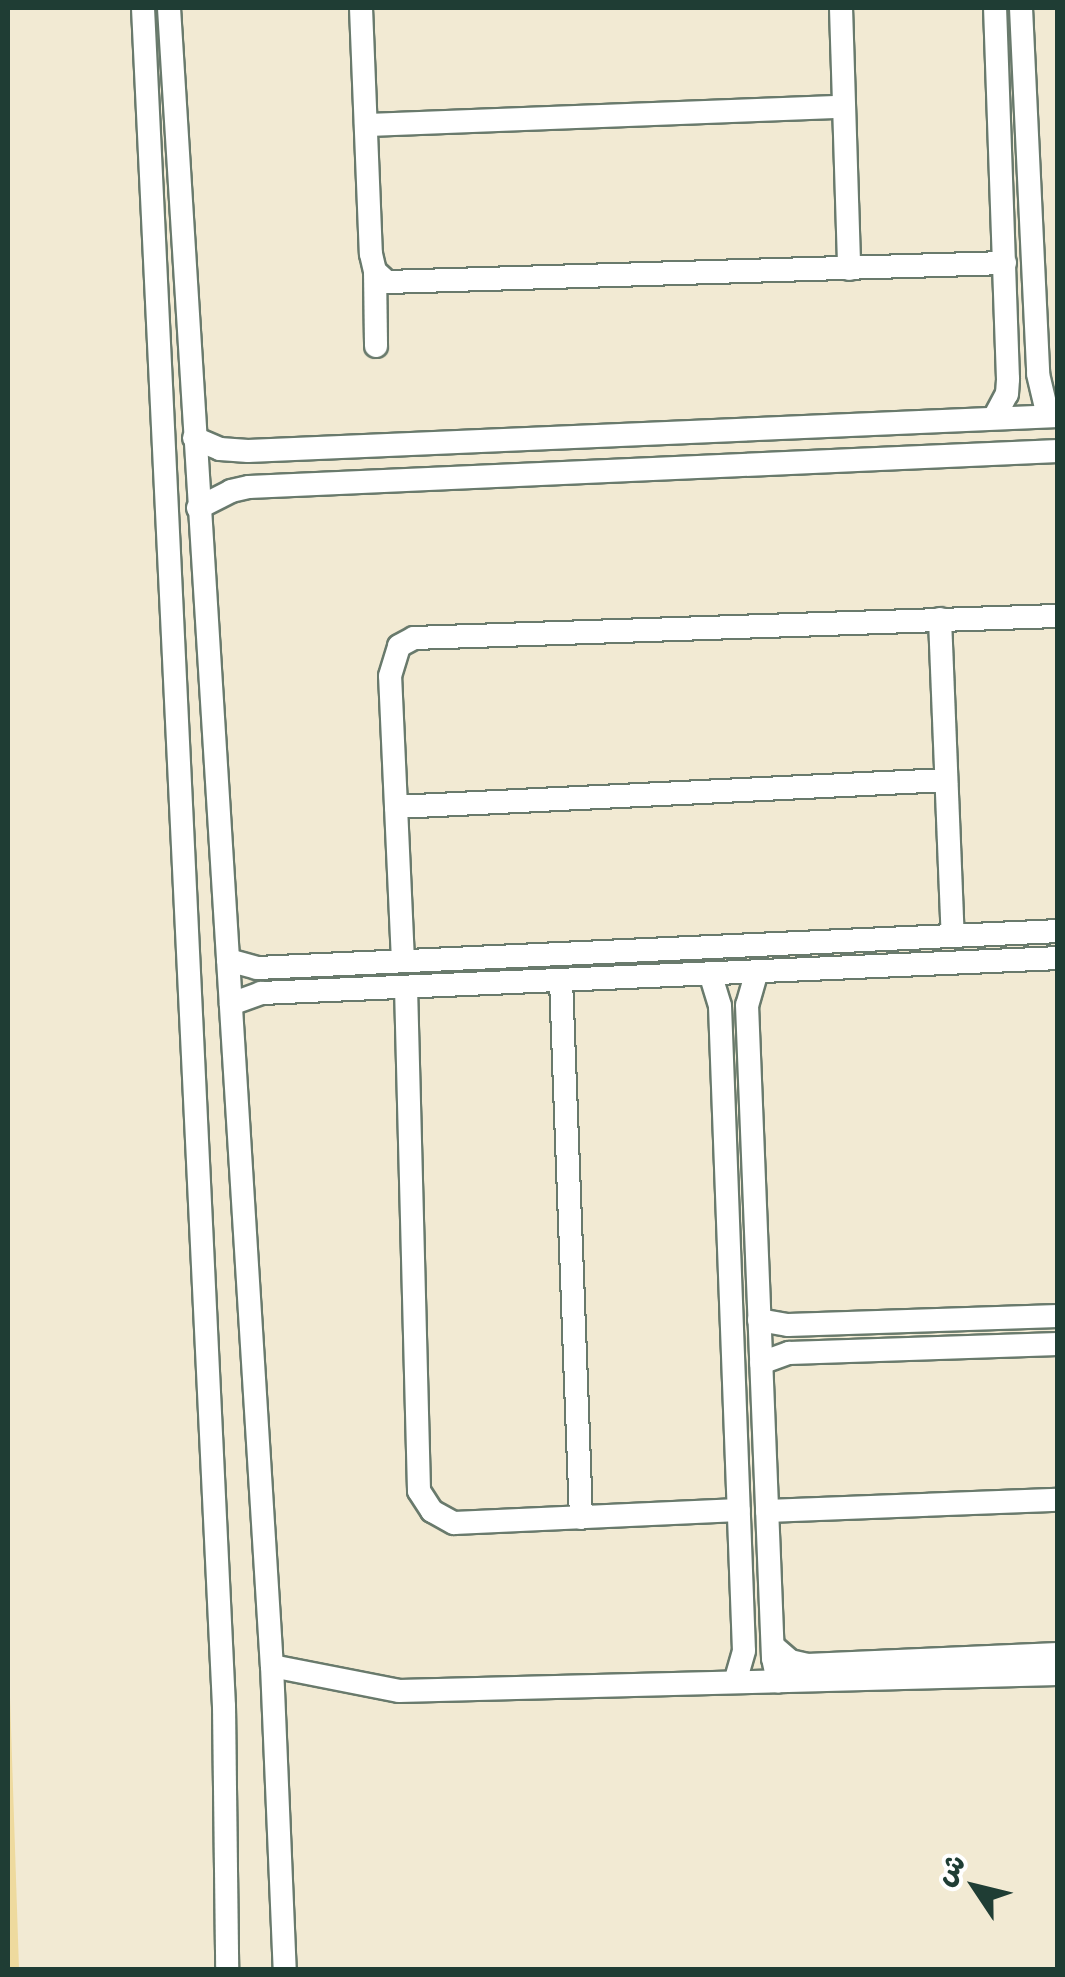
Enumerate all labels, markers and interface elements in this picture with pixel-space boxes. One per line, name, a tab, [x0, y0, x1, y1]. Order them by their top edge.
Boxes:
north arrow	[925, 1837, 1025, 1937]
text: ش	[927, 1847, 973, 1892]

